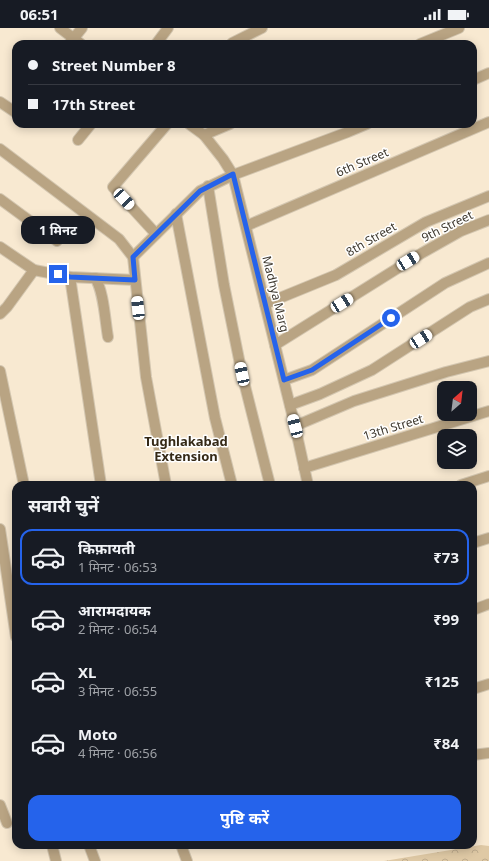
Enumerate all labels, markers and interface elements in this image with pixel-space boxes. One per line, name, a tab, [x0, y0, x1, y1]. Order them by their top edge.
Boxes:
text: 06:51	[20, 4, 59, 24]
text: Street Number 8	[52, 55, 176, 75]
text: 17th Street	[52, 94, 135, 114]
street label: 6th Street	[333, 143, 391, 181]
car	[111, 186, 137, 212]
street label: 9th Street	[418, 206, 476, 246]
callout: 1 मिनट	[21, 216, 95, 244]
street label: 8th Street	[343, 217, 400, 260]
text: 1 मिनट	[39, 221, 77, 239]
car	[395, 250, 421, 272]
street label: Madhya Marg	[258, 254, 294, 334]
route end	[49, 265, 67, 283]
car	[329, 292, 355, 314]
car	[131, 295, 145, 321]
route start	[382, 309, 400, 327]
car	[408, 327, 434, 351]
car	[234, 361, 250, 387]
north arrow	[437, 381, 477, 421]
map controls	[437, 381, 477, 469]
street label: 13th Street	[361, 410, 426, 444]
car	[286, 413, 304, 439]
button: layers	[437, 429, 477, 469]
district label: Tughlakabad Extension	[144, 432, 228, 465]
text: सवारी चुनें	[28, 493, 99, 517]
text: किफ़ायती	[78, 538, 135, 558]
icon: car	[30, 539, 66, 575]
text: ₹73	[433, 547, 459, 567]
text: 1 मिनट · 06:53	[78, 558, 157, 576]
text: आरामदायक	[78, 600, 151, 620]
icon: car	[30, 601, 66, 637]
text: ₹99	[433, 609, 459, 629]
text: 2 मिनट · 06:54	[78, 620, 157, 638]
text: XL	[78, 662, 96, 682]
icon: car	[30, 663, 66, 699]
text: ₹125	[425, 671, 459, 691]
text: 3 मिनट · 06:55	[78, 682, 157, 700]
text: Moto	[78, 724, 117, 744]
icon: car	[30, 725, 66, 761]
text: ₹84	[433, 733, 459, 753]
text: 4 मिनट · 06:56	[78, 744, 157, 762]
button: पुष्टि करें	[28, 795, 461, 841]

